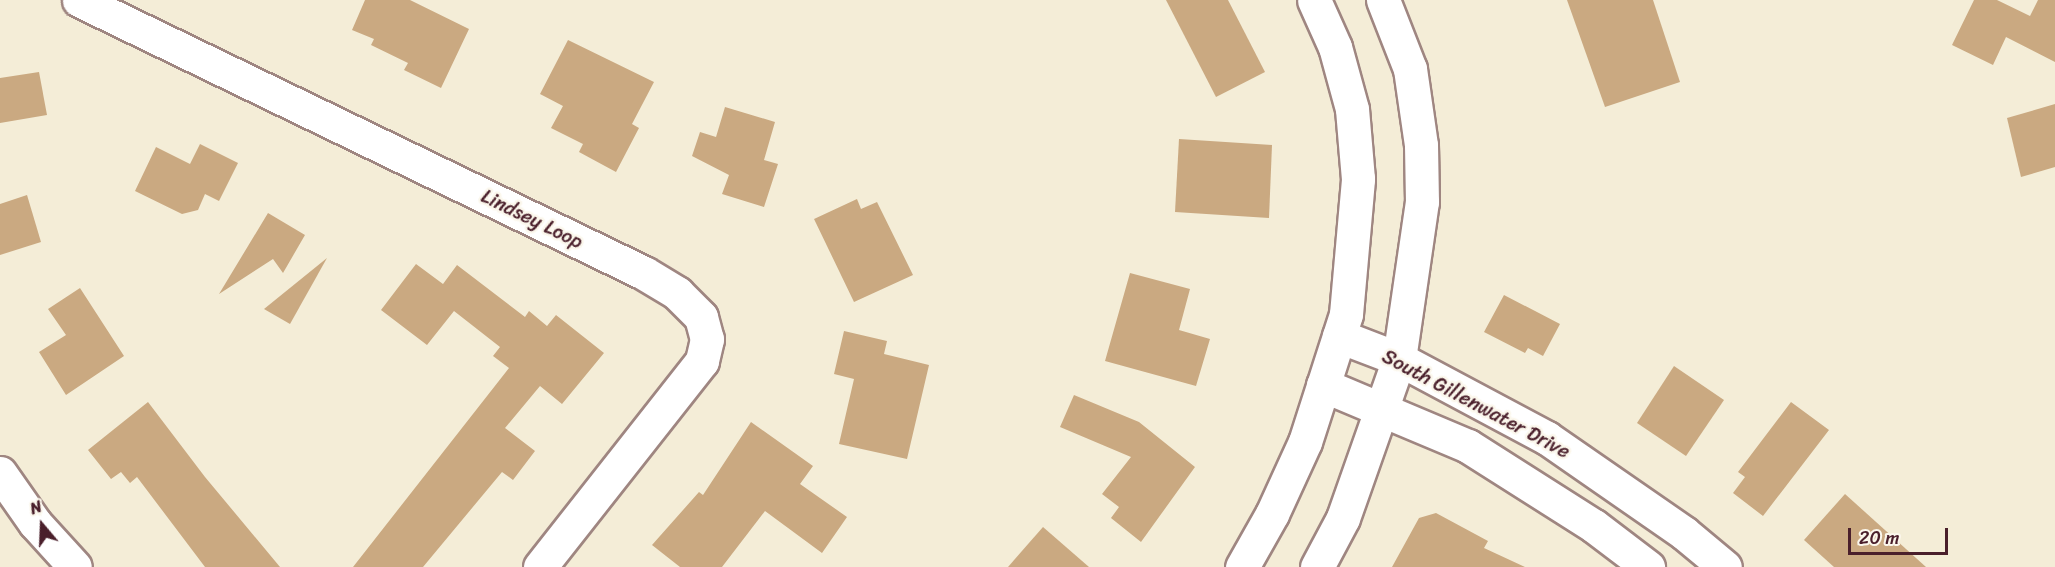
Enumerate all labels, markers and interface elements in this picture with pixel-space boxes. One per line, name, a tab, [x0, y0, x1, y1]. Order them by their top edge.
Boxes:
street label: Lindsey Loop	[477, 184, 587, 254]
street label: South Gillenwater Drive	[1378, 344, 1574, 464]
text: N	[26, 492, 46, 523]
north arrow	[12, 495, 72, 555]
scale bar	[1851, 516, 1952, 554]
text: 20 m	[1859, 522, 1899, 554]

